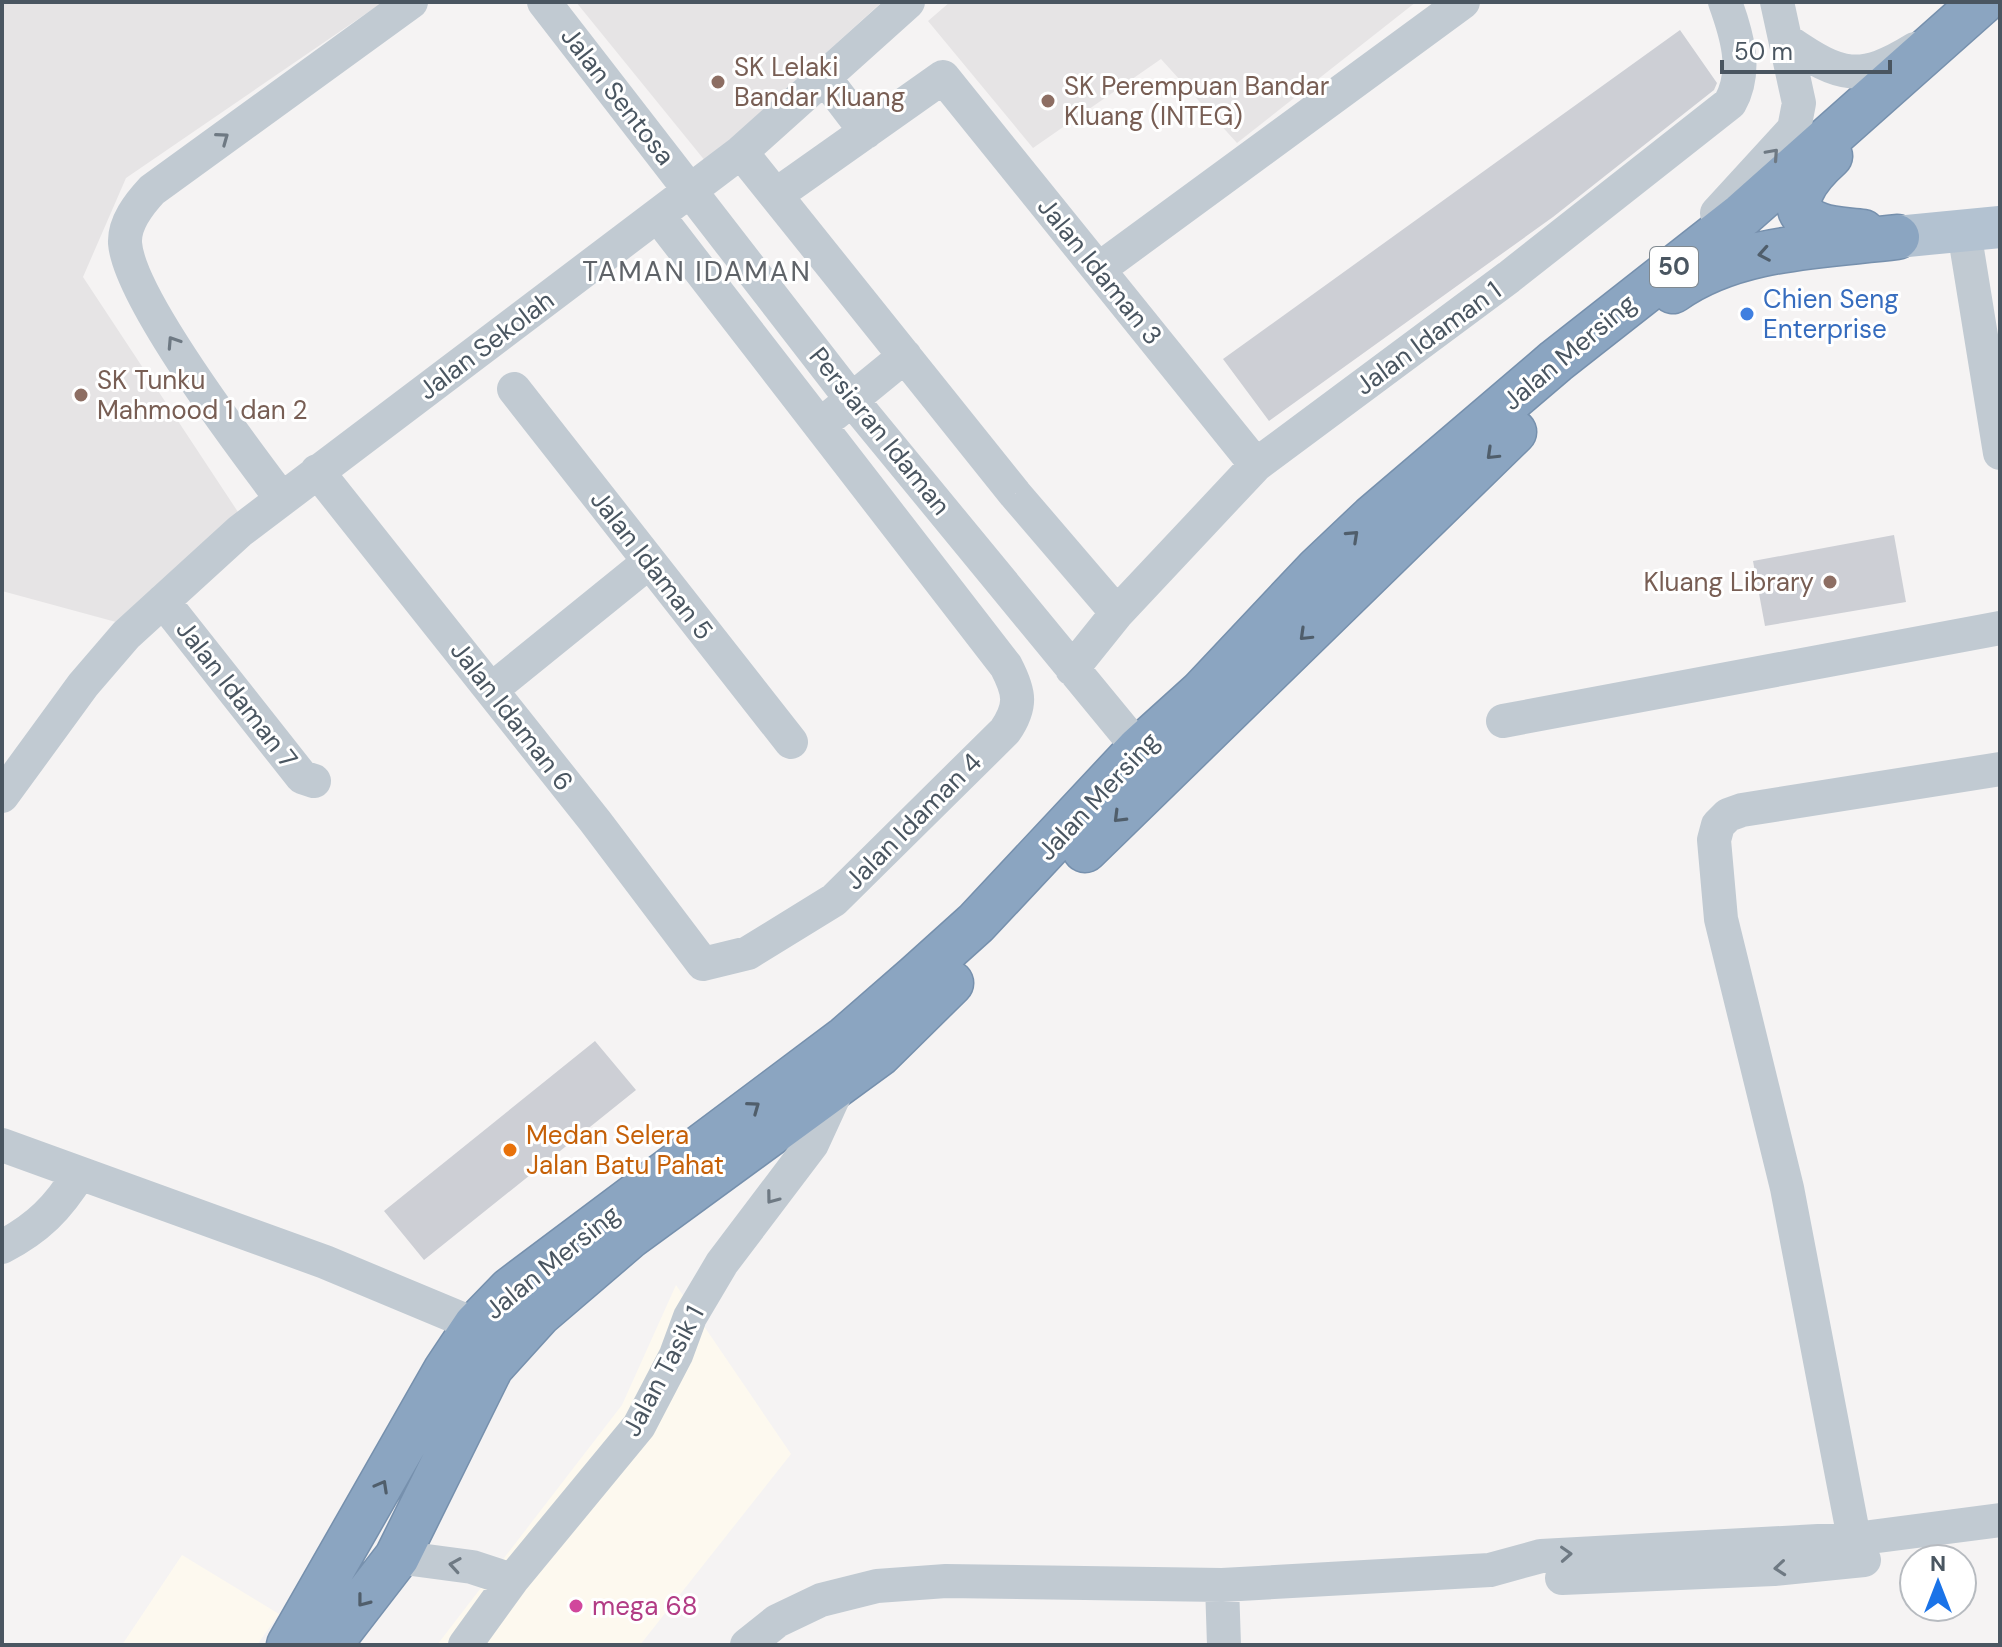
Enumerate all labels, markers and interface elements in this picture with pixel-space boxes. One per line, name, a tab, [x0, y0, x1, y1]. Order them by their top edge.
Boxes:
street label: Jalan Sentosa	[553, 20, 683, 172]
scale bar	[1722, 24, 1890, 74]
text: 50 m	[1734, 36, 1793, 67]
place label: SK Lelaki Bandar Kluang	[734, 50, 905, 114]
place label: SK Perempuan Bandar Kluang (INTEG)	[1064, 69, 1329, 133]
marker: SK Lelaki Bandar Kluang	[709, 73, 727, 91]
marker: SK Perempuan Bandar Kluang (INTEG)	[1039, 92, 1057, 110]
one-way arrow	[214, 134, 229, 148]
one-way arrow	[1763, 148, 1778, 163]
street label: Jalan Idaman 3	[1030, 190, 1170, 352]
one-way arrow	[1758, 245, 1771, 262]
road number: 50	[1650, 247, 1698, 287]
district label: TAMAN IDAMAN	[582, 253, 812, 290]
street label: Jalan Idaman 1	[1348, 273, 1508, 403]
place label: Chien Seng Enterprise	[1763, 282, 1899, 346]
street label: Jalan Sekolah	[411, 283, 561, 407]
street label: Jalan Mersing	[1495, 286, 1643, 418]
marker: Chien Seng Enterprise	[1738, 305, 1756, 323]
one-way arrow	[168, 336, 183, 350]
street label: Persiaran Idaman	[802, 340, 958, 522]
place label: SK Tunku Mahmood 1 dan 2	[97, 363, 307, 427]
marker: SK Tunku Mahmood 1 dan 2	[72, 386, 90, 404]
one-way arrow	[1487, 445, 1501, 460]
street label: Jalan Idaman 5	[583, 483, 721, 647]
one-way arrow	[1343, 532, 1358, 546]
place label: Kluang Library	[1644, 565, 1814, 599]
marker: Kluang Library	[1821, 573, 1839, 591]
street label: Jalan Idaman 7	[169, 613, 305, 775]
one-way arrow	[1300, 626, 1314, 641]
street label: Jalan Idaman 6	[443, 634, 581, 798]
street label: Jalan Mersing	[1030, 724, 1166, 868]
street label: Jalan Idaman 4	[837, 745, 989, 897]
one-way arrow	[1114, 808, 1128, 822]
one-way arrow	[745, 1102, 759, 1116]
place label: Medan Selera Jalan Batu Pahat	[526, 1118, 724, 1182]
marker: Medan Selera Jalan Batu Pahat	[501, 1141, 519, 1159]
one-way arrow	[767, 1189, 782, 1204]
street label: Jalan Mersing	[478, 1197, 626, 1327]
street label: Jalan Tasik 1	[614, 1300, 712, 1442]
one-way arrow	[373, 1480, 388, 1494]
north arrow	[1898, 1543, 1978, 1623]
one-way arrow	[1560, 1546, 1573, 1563]
text: N	[1930, 1549, 1946, 1578]
one-way arrow	[448, 1557, 462, 1574]
one-way arrow	[1773, 1560, 1786, 1577]
place label: mega 68	[592, 1589, 698, 1623]
one-way arrow	[358, 1592, 372, 1607]
marker: mega 68	[567, 1597, 585, 1615]

